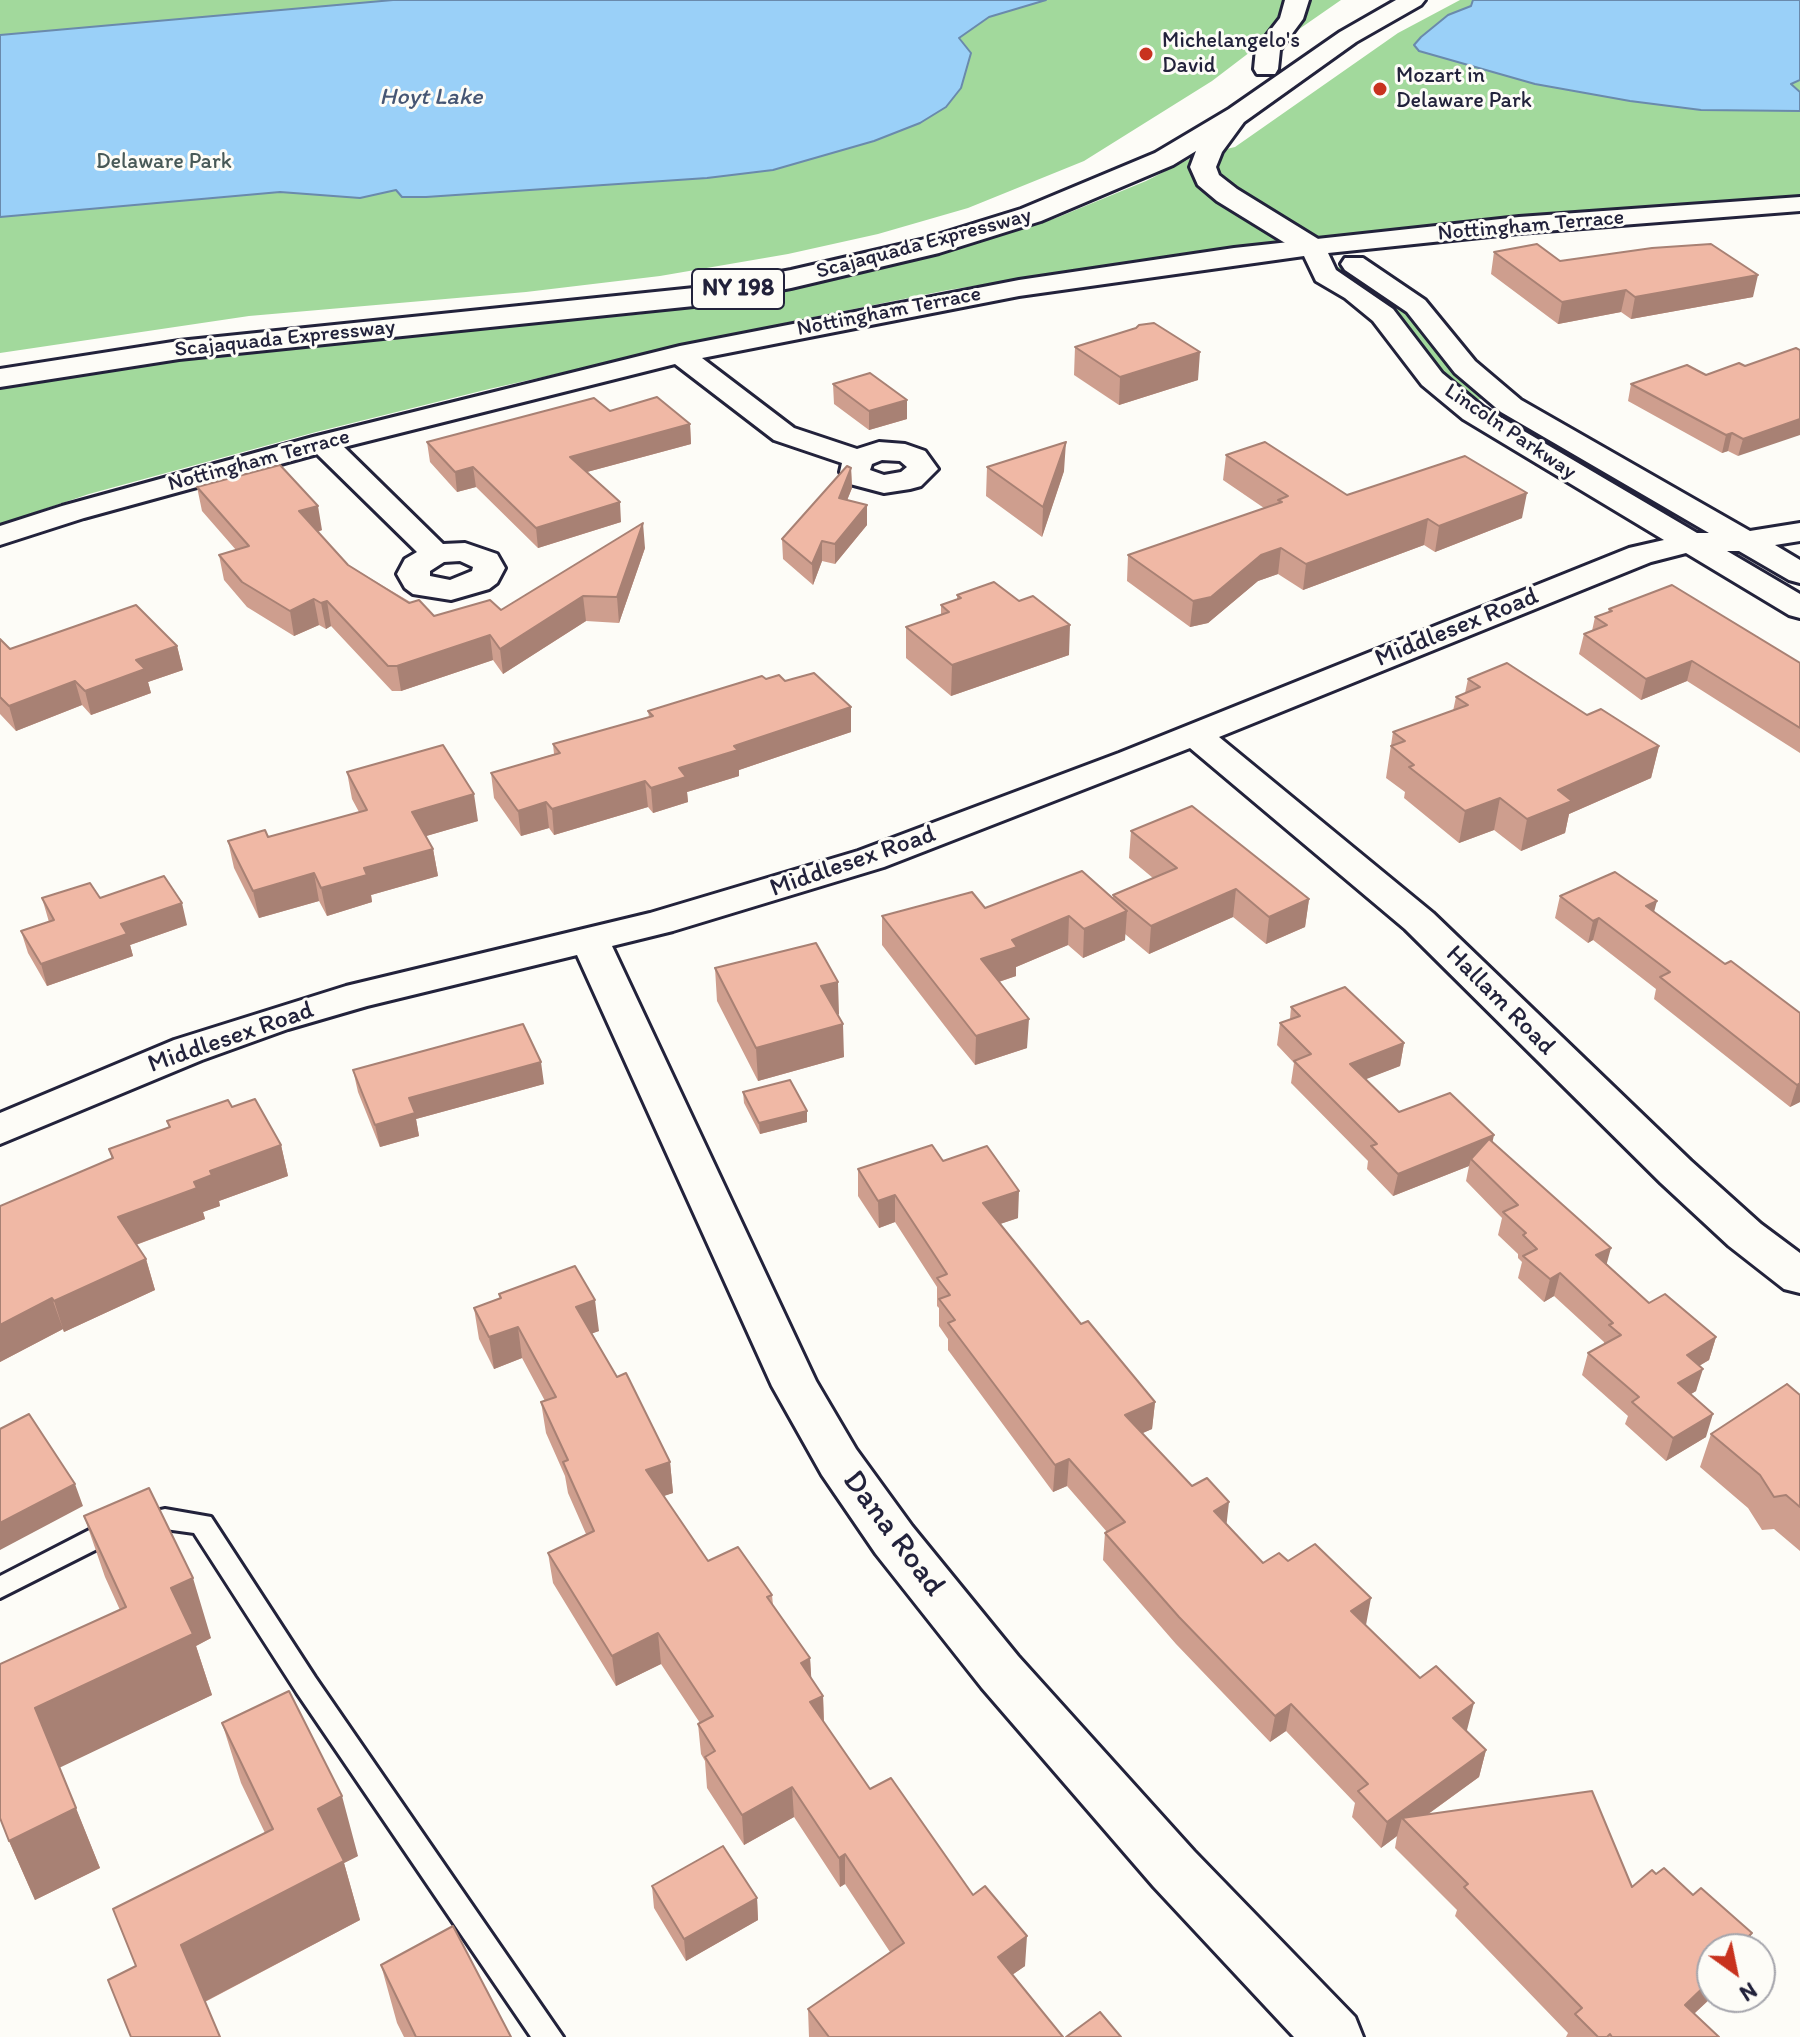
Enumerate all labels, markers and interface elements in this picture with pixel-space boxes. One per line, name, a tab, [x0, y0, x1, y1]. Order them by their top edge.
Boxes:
place label: Michelangelo's David	[1162, 28, 1300, 80]
marker: Michelangelo's David	[1137, 45, 1155, 63]
place label: Mozart in Delaware Park	[1396, 63, 1532, 114]
marker: Mozart in Delaware Park	[1371, 80, 1389, 98]
water label: Hoyt Lake	[380, 84, 482, 112]
park label: Delaware Park	[96, 149, 232, 175]
street label: Scajaquada Expressway	[813, 203, 1035, 285]
street label: Nottingham Terrace	[1437, 205, 1625, 247]
road number: NY 198	[692, 269, 784, 309]
street label: Nottingham Terrace	[795, 281, 983, 343]
street label: Scajaquada Expressway	[173, 314, 397, 364]
street label: Lincoln Parkway	[1439, 378, 1581, 486]
street label: Nottingham Terrace	[165, 424, 353, 498]
street label: Middlesex Road	[1371, 581, 1543, 675]
street label: Middlesex Road	[766, 819, 940, 905]
street label: Hallam Road	[1438, 939, 1562, 1063]
street label: Middlesex Road	[144, 995, 318, 1081]
street label: Dana Road	[833, 1463, 953, 1605]
north arrow	[1696, 1933, 1776, 2013]
text: N	[1735, 1976, 1762, 2007]

